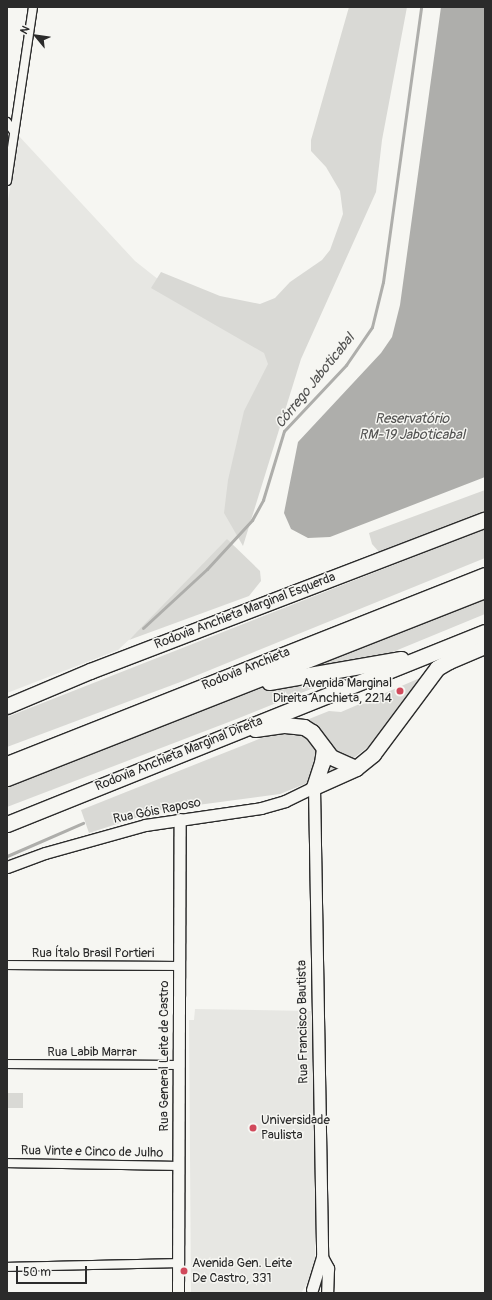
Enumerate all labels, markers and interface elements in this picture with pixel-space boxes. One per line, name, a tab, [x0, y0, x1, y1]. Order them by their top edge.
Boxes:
north arrow	[16, 16, 56, 56]
text: N	[18, 24, 33, 36]
water label: Córrego Jaboticabal	[272, 330, 358, 432]
water label: Reservatório RM-19 Jaboticabal	[359, 411, 465, 444]
street label: Rodovia Anchieta Marginal Esquerda	[152, 569, 338, 653]
street label: Rodovia Anchieta	[200, 644, 292, 694]
place label: Avenida Marginal Direita Anchieta, 2214	[273, 676, 392, 707]
marker: Avenida Marginal Direita Anchieta, 2214	[395, 686, 405, 696]
street label: Rodovia Anchieta Marginal Direita	[93, 713, 265, 795]
street label: Rua Góis Raposo	[112, 795, 202, 827]
street label: Rua Ítalo Brasil Portieri	[32, 945, 154, 961]
street label: Rua Francisco Bautista	[294, 960, 312, 1084]
street label: Rua General Leite de Castro	[156, 981, 172, 1131]
street label: Rua Labib Marrar	[47, 1044, 137, 1060]
place label: Universidade Paulista	[261, 1113, 330, 1144]
marker: Universidade Paulista	[248, 1123, 258, 1133]
street label: Rua Vinte e Cinco de Julho	[21, 1143, 163, 1161]
place label: Avenida Gen. Leite De Castro, 331	[192, 1256, 292, 1287]
scale bar	[18, 1258, 89, 1284]
text: 50 m	[23, 1265, 51, 1280]
marker: Avenida Gen. Leite De Castro, 331	[179, 1266, 189, 1276]

